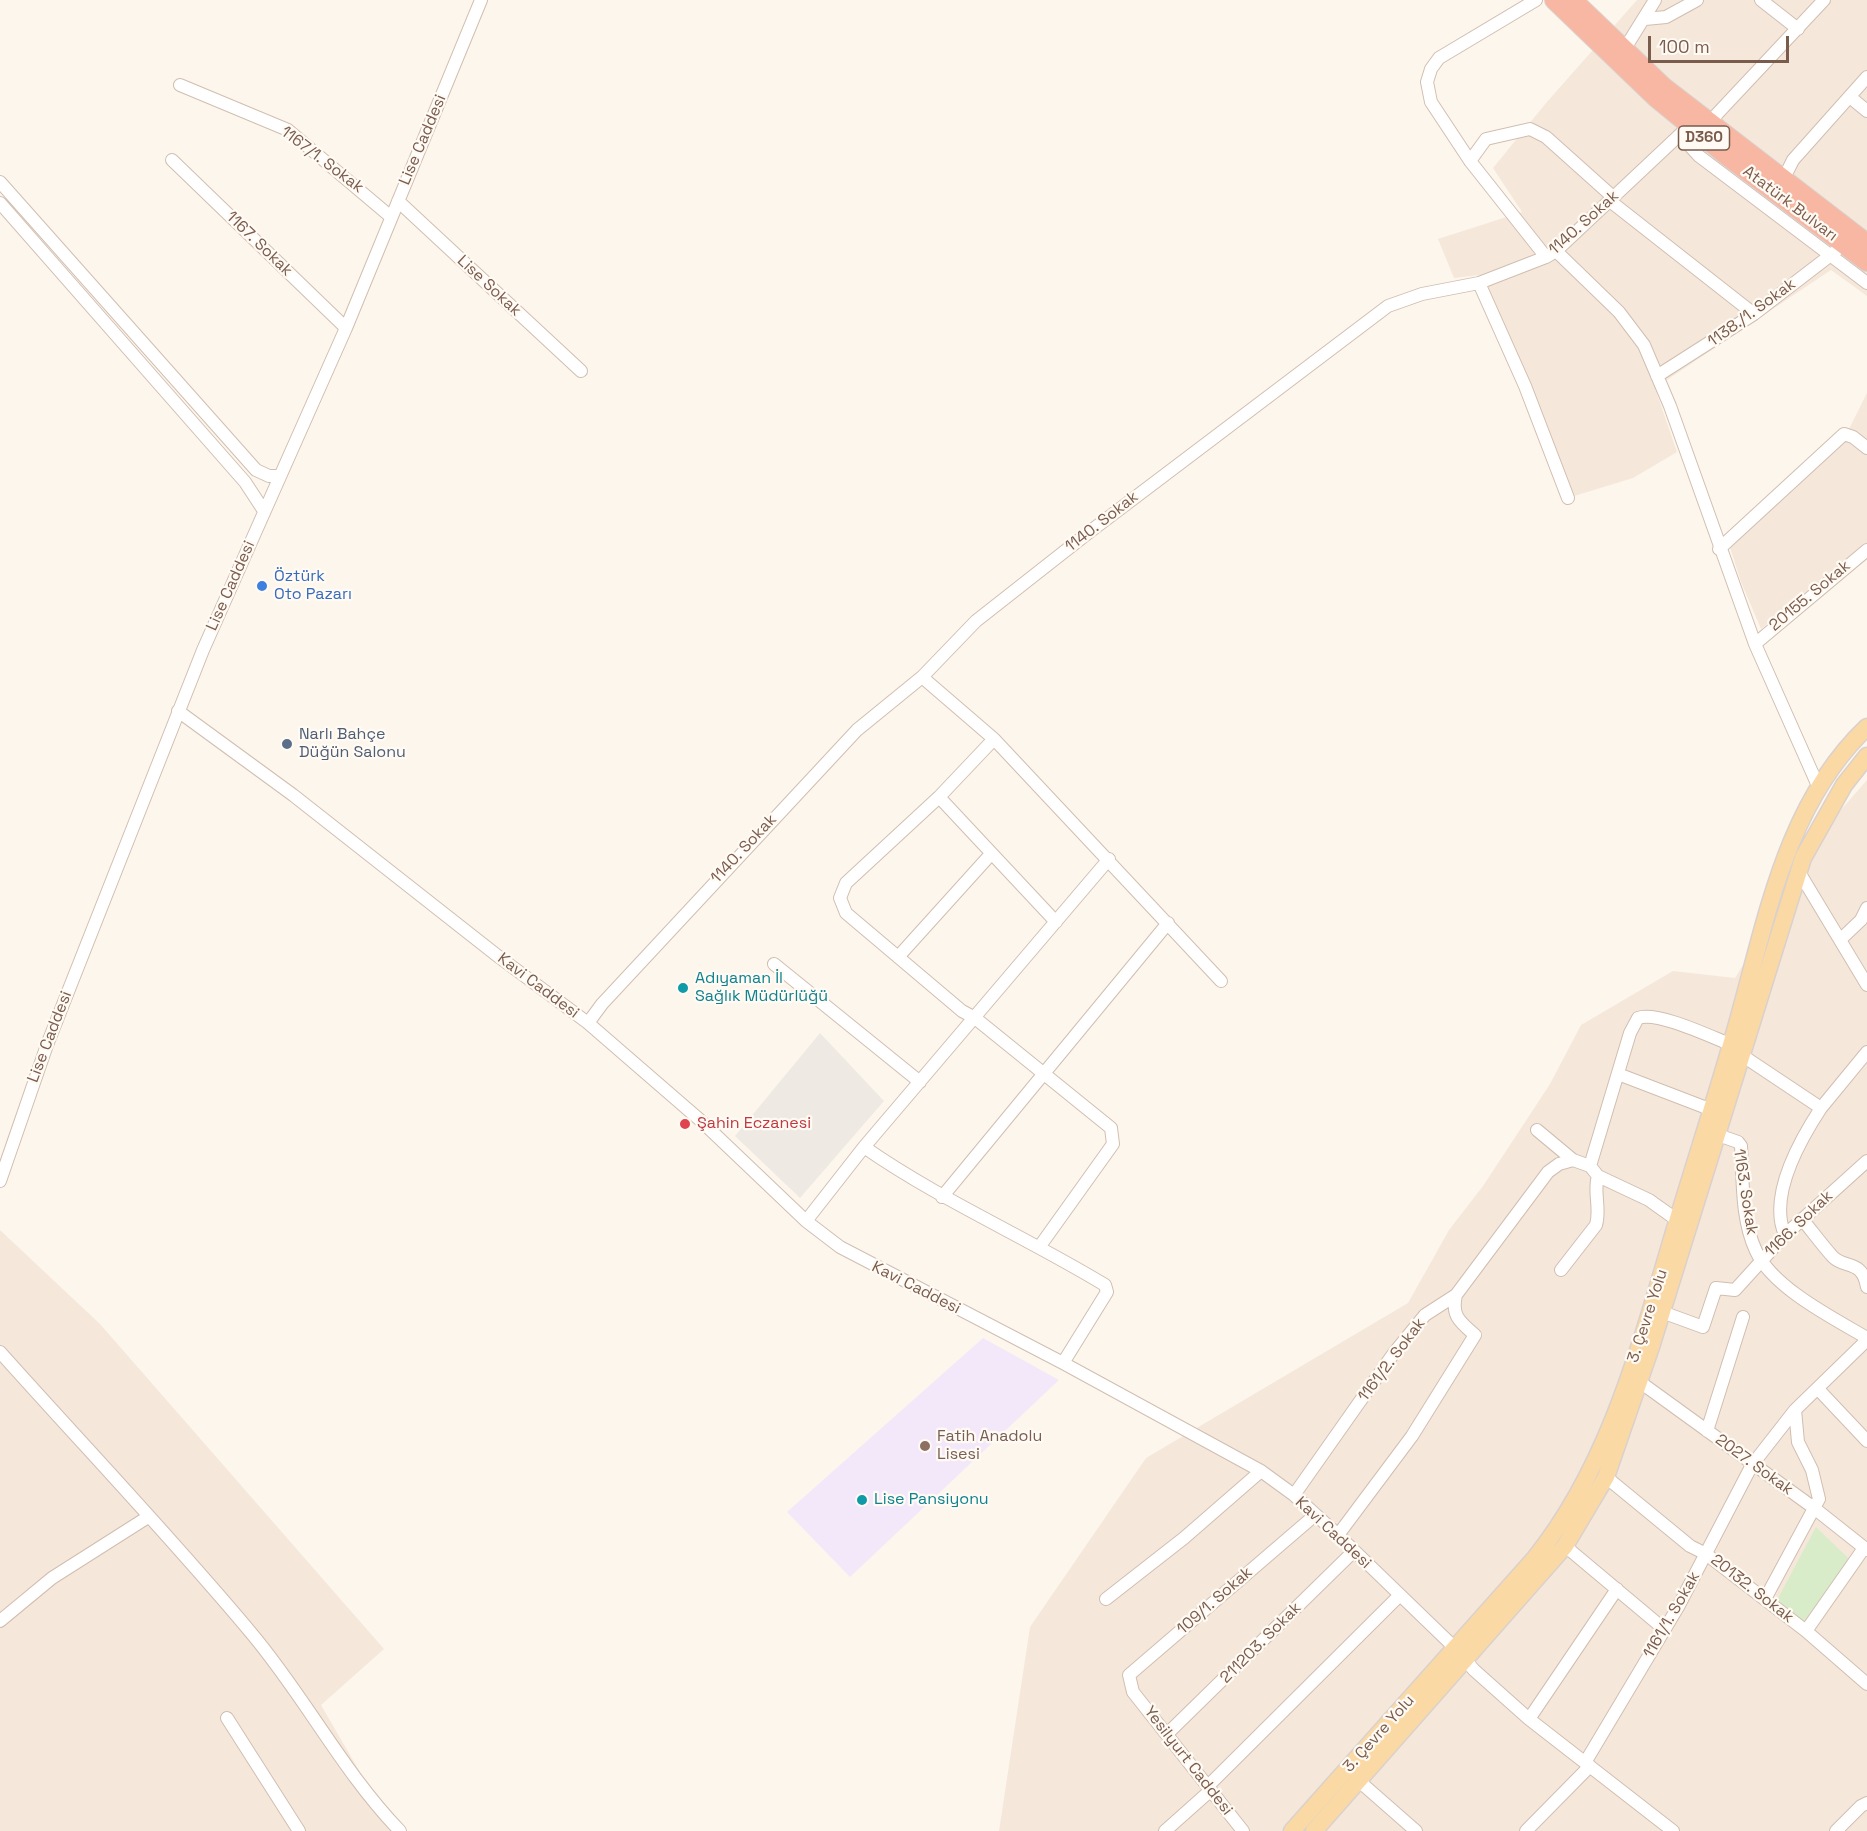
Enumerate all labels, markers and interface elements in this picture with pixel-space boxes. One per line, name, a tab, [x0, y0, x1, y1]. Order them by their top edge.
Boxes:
scale bar	[1651, 24, 1792, 62]
text: 100 m	[1659, 35, 1710, 58]
street label: Lise Caddesi	[395, 92, 451, 188]
street label: 1167/1. Sokak	[277, 123, 367, 197]
road number: D360	[1678, 126, 1730, 150]
street label: Atatürk Bulvarı	[1739, 162, 1841, 246]
street label: 1140. Sokak	[1545, 187, 1623, 259]
street label: 1167. Sokak	[222, 208, 296, 280]
street label: Lise Sokak	[453, 251, 525, 321]
street label: 1138./1. Sokak	[1704, 275, 1800, 351]
street label: 1140. Sokak	[1062, 488, 1142, 556]
street label: Lise Caddesi	[203, 538, 259, 634]
street label: 20155. Sokak	[1766, 557, 1854, 635]
place label: Öztürk Oto Pazarı	[274, 567, 352, 605]
marker: Öztürk Oto Pazarı	[255, 579, 269, 593]
place label: Narlı Bahçe Düğün Salonu	[299, 725, 406, 763]
marker: Narlı Bahçe Düğün Salonu	[280, 737, 294, 751]
street label: 1140. Sokak	[707, 810, 781, 888]
street label: Kavi Caddesi	[494, 949, 582, 1023]
place label: Adıyaman İl Sağlık Müdürlüğü	[695, 969, 828, 1007]
marker: Adıyaman İl Sağlık Müdürlüğü	[676, 981, 690, 995]
street label: Lise Caddesi	[24, 989, 76, 1085]
place label: Şahin Eczanesi	[697, 1114, 811, 1134]
marker: Şahin Eczanesi	[678, 1117, 692, 1131]
street label: 1163. Sokak	[1729, 1148, 1761, 1236]
street label: 1166. Sokak	[1761, 1187, 1837, 1261]
street label: Kavi Caddesi	[868, 1257, 964, 1319]
street label: 3. Çevre Yolu	[1624, 1267, 1672, 1365]
street label: 1161/2. Sokak	[1354, 1314, 1430, 1406]
place label: Fatih Anadolu Lisesi	[937, 1427, 1042, 1465]
street label: 2027. Sokak	[1711, 1430, 1797, 1500]
marker: Fatih Anadolu Lisesi	[918, 1439, 932, 1453]
place label: Lise Pansiyonu	[874, 1490, 989, 1510]
marker: Lise Pansiyonu	[855, 1493, 869, 1507]
street label: Kavi Caddesi	[1291, 1493, 1375, 1573]
street label: 20132. Sokak	[1707, 1551, 1797, 1627]
street label: 109/1. Sokak	[1173, 1563, 1257, 1639]
street label: 1161/1. Sokak	[1640, 1568, 1704, 1662]
street label: 211203. Sokak	[1216, 1598, 1306, 1688]
street label: 3. Çevre Yolu	[1339, 1691, 1419, 1777]
street label: Yesilyurt Caddesi	[1140, 1703, 1236, 1819]

